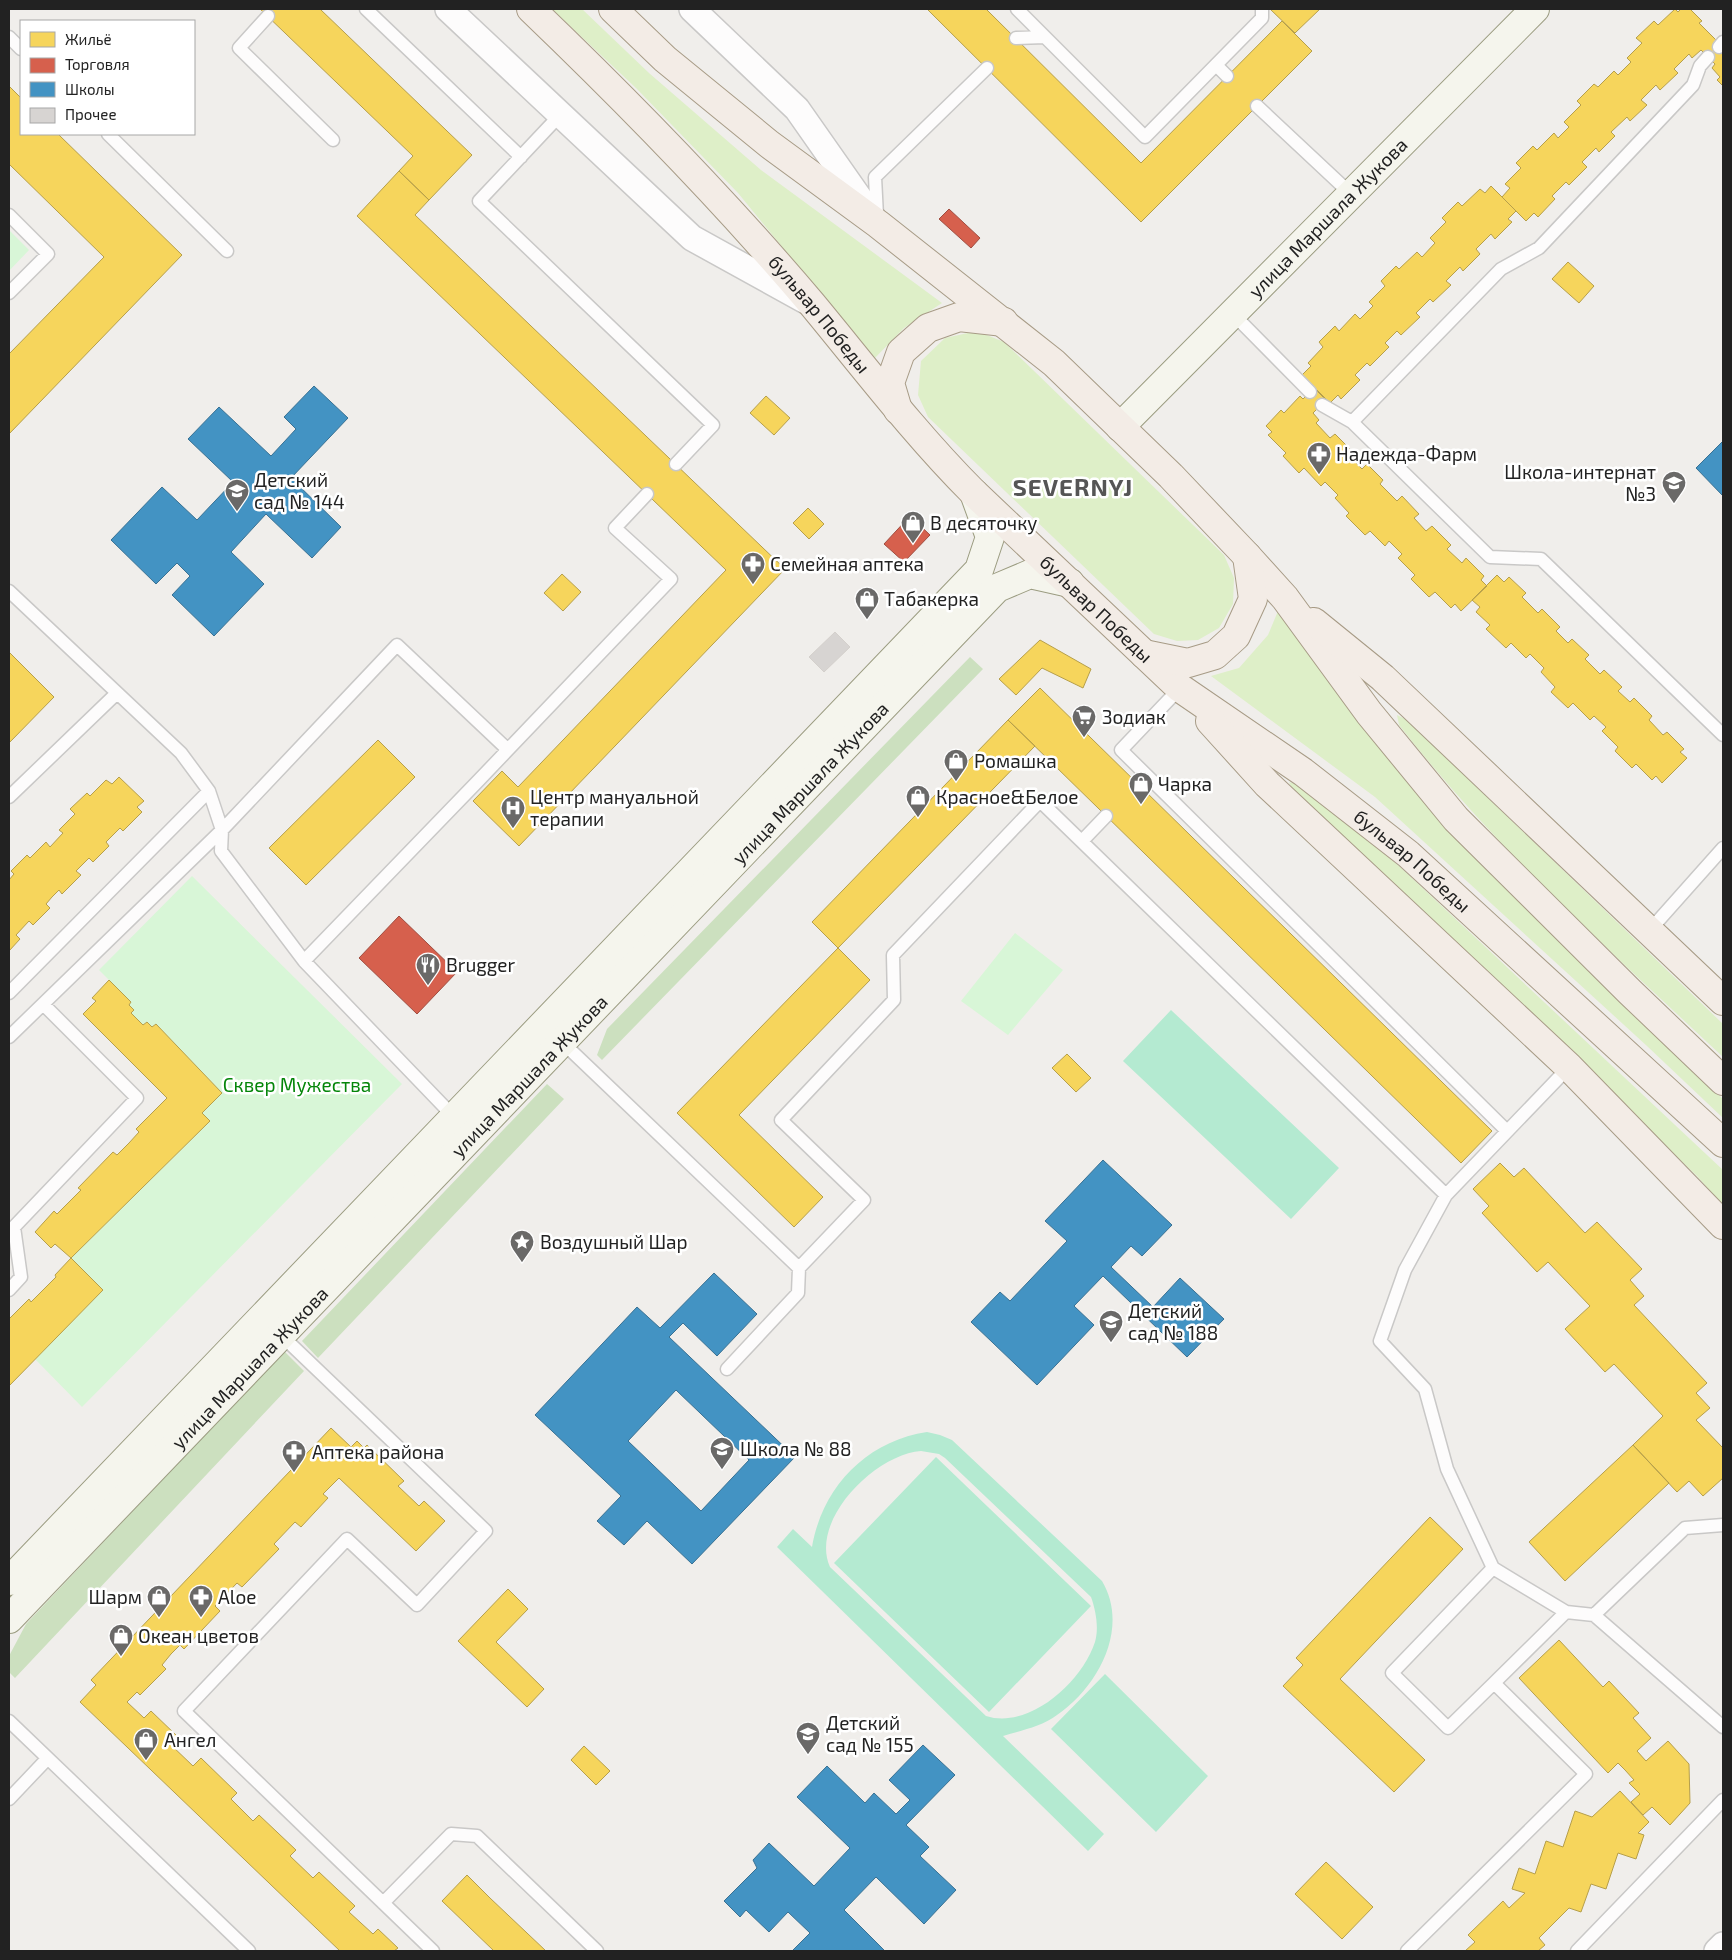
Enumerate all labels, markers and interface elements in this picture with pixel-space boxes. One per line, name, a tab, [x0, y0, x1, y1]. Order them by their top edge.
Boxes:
legend	[20, 20, 195, 135]
text: Жильё	[65, 30, 112, 48]
text: Торговля	[65, 55, 130, 73]
text: Школы	[65, 80, 115, 98]
text: Прочее	[65, 105, 117, 123]
street label: улица Маршала Жукова	[1243, 133, 1412, 303]
street label: бульвар Победы	[764, 250, 875, 377]
pharmacy icon: Надежда-Фарм	[1306, 441, 1332, 475]
place label: Надежда-Фарм	[1336, 442, 1477, 465]
place label: Школа-интернат №3	[1504, 460, 1656, 505]
place label: Детский сад № 144	[254, 468, 345, 513]
school or university icon: Школа-интернат №3	[1661, 470, 1687, 504]
district label: SEVERNYJ	[1013, 472, 1133, 501]
school or university icon: Детский сад № 144	[224, 478, 250, 512]
shop icon: В десяточку	[900, 510, 926, 544]
place label: В десяточку	[930, 511, 1037, 535]
street label: бульвар Победы	[1036, 550, 1158, 667]
pharmacy icon: Семейная аптека	[740, 551, 766, 585]
place label: Семейная аптека	[770, 552, 924, 575]
shop icon: Табакерка	[854, 586, 880, 620]
place label: Табакерка	[884, 587, 979, 610]
street label: улица Маршала Жукова	[727, 697, 893, 869]
supermarket icon: Зодиак	[1071, 704, 1097, 738]
place label: Зодиак	[1102, 705, 1166, 728]
shop icon: Ромашка	[943, 748, 969, 782]
place label: Ромашка	[974, 749, 1057, 772]
shop icon: Чарка	[1128, 771, 1154, 805]
place label: Чарка	[1158, 772, 1212, 795]
shop icon: Красное&Белое	[905, 784, 931, 818]
place label: Центр мануальной терапии	[530, 785, 699, 830]
place label: Красное&Белое	[936, 785, 1079, 808]
hospital icon: Центр мануальной терапии	[500, 795, 526, 829]
street label: бульвар Победы	[1349, 804, 1476, 917]
restaurant icon: Brugger	[415, 952, 441, 986]
place label: Brugger	[446, 953, 516, 976]
street label: улица Маршала Жукова	[446, 990, 612, 1162]
park label: Сквер Мужества	[223, 1073, 371, 1097]
place icon: Воздушный Шар	[509, 1229, 535, 1263]
place label: Воздушный Шар	[540, 1230, 688, 1254]
street label: улица Маршала Жукова	[166, 1281, 332, 1454]
place label: Детский сад № 188	[1128, 1299, 1218, 1344]
school or university icon: Детский сад № 188	[1098, 1309, 1124, 1343]
school or university icon: Школа № 88	[709, 1436, 735, 1470]
place label: Школа № 88	[740, 1437, 851, 1460]
pharmacy icon: Аптека района	[281, 1439, 307, 1473]
place label: Аптека района	[312, 1440, 444, 1463]
shop icon: Шарм	[146, 1584, 172, 1618]
pharmacy icon: Aloe	[188, 1584, 214, 1618]
place label: Шарм	[89, 1585, 142, 1608]
place label: Aloe	[218, 1585, 256, 1608]
shop icon: Океан цветов	[108, 1623, 134, 1657]
place label: Океан цветов	[138, 1624, 259, 1647]
place label: Детский сад № 155	[826, 1711, 914, 1756]
school or university icon: Детский сад № 155	[795, 1721, 821, 1755]
shop icon: Ангел	[133, 1727, 159, 1761]
place label: Ангел	[164, 1728, 216, 1751]

